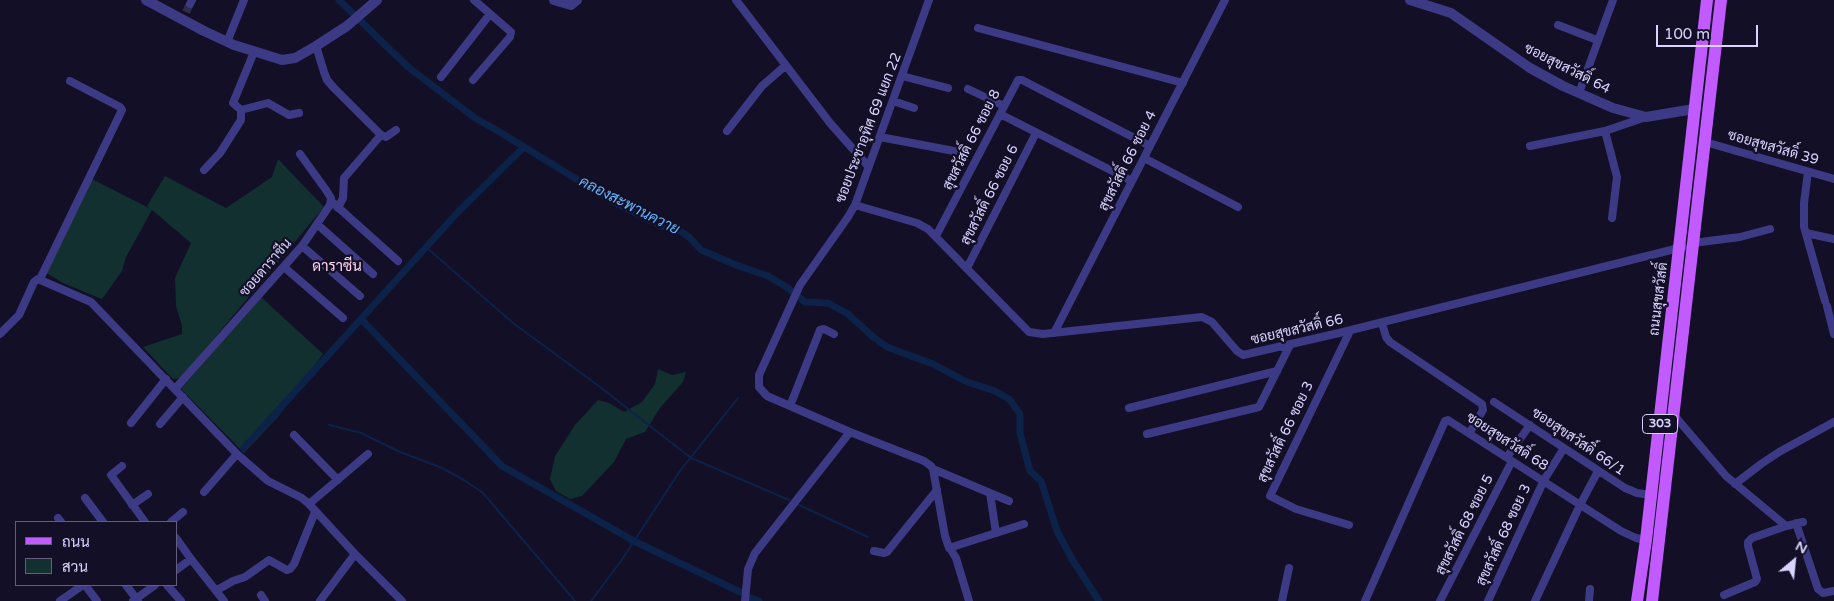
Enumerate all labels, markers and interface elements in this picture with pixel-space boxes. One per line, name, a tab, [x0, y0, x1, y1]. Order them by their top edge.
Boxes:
scale bar	[1659, 15, 1762, 47]
text: 100 m	[1664, 25, 1710, 43]
street label: ซอยสุขสวัสดิ์ 64	[1521, 40, 1613, 98]
street label: ซอยประชาอุทิศ 69 แยก 22	[833, 50, 905, 206]
street label: สุขสวัสดิ์ 66 ซอย 8	[939, 87, 1005, 193]
street label: สุขสวัสดิ์ 66 ซอย 4	[1095, 108, 1161, 214]
street label: ซอยสุขสวัสดิ์ 39	[1725, 127, 1821, 169]
street label: สุขสวัสดิ์ 66 ซอย 6	[957, 142, 1023, 248]
water label: คลองสะพานควาย	[576, 173, 682, 239]
street label: ซอยดาราซีน	[236, 236, 296, 300]
district label: ดาราซีน	[312, 258, 362, 276]
street label: ถนนสุขสวัสดิ์	[1646, 261, 1672, 337]
street label: ซอยสุขสวัสดิ์ 66	[1249, 311, 1345, 349]
street label: สุขสวัสดิ์ 66 ซอย 3	[1254, 379, 1318, 485]
street label: ซอยสุขสวัสดิ์ 66/1	[1528, 405, 1628, 479]
street label: ซอยสุขสวัสดิ์ 68	[1463, 409, 1551, 475]
road number: 303	[1642, 414, 1678, 434]
street label: สุขสวัสดิ์ 68 ซอย 5	[1432, 472, 1498, 578]
street label: สุขสวัสดิ์ 68 ซอย 3	[1473, 481, 1535, 589]
legend	[15, 521, 178, 586]
text: ถนน	[62, 533, 90, 551]
north arrow	[1769, 536, 1819, 586]
text: N	[1792, 537, 1810, 557]
text: สวน	[62, 558, 88, 576]

